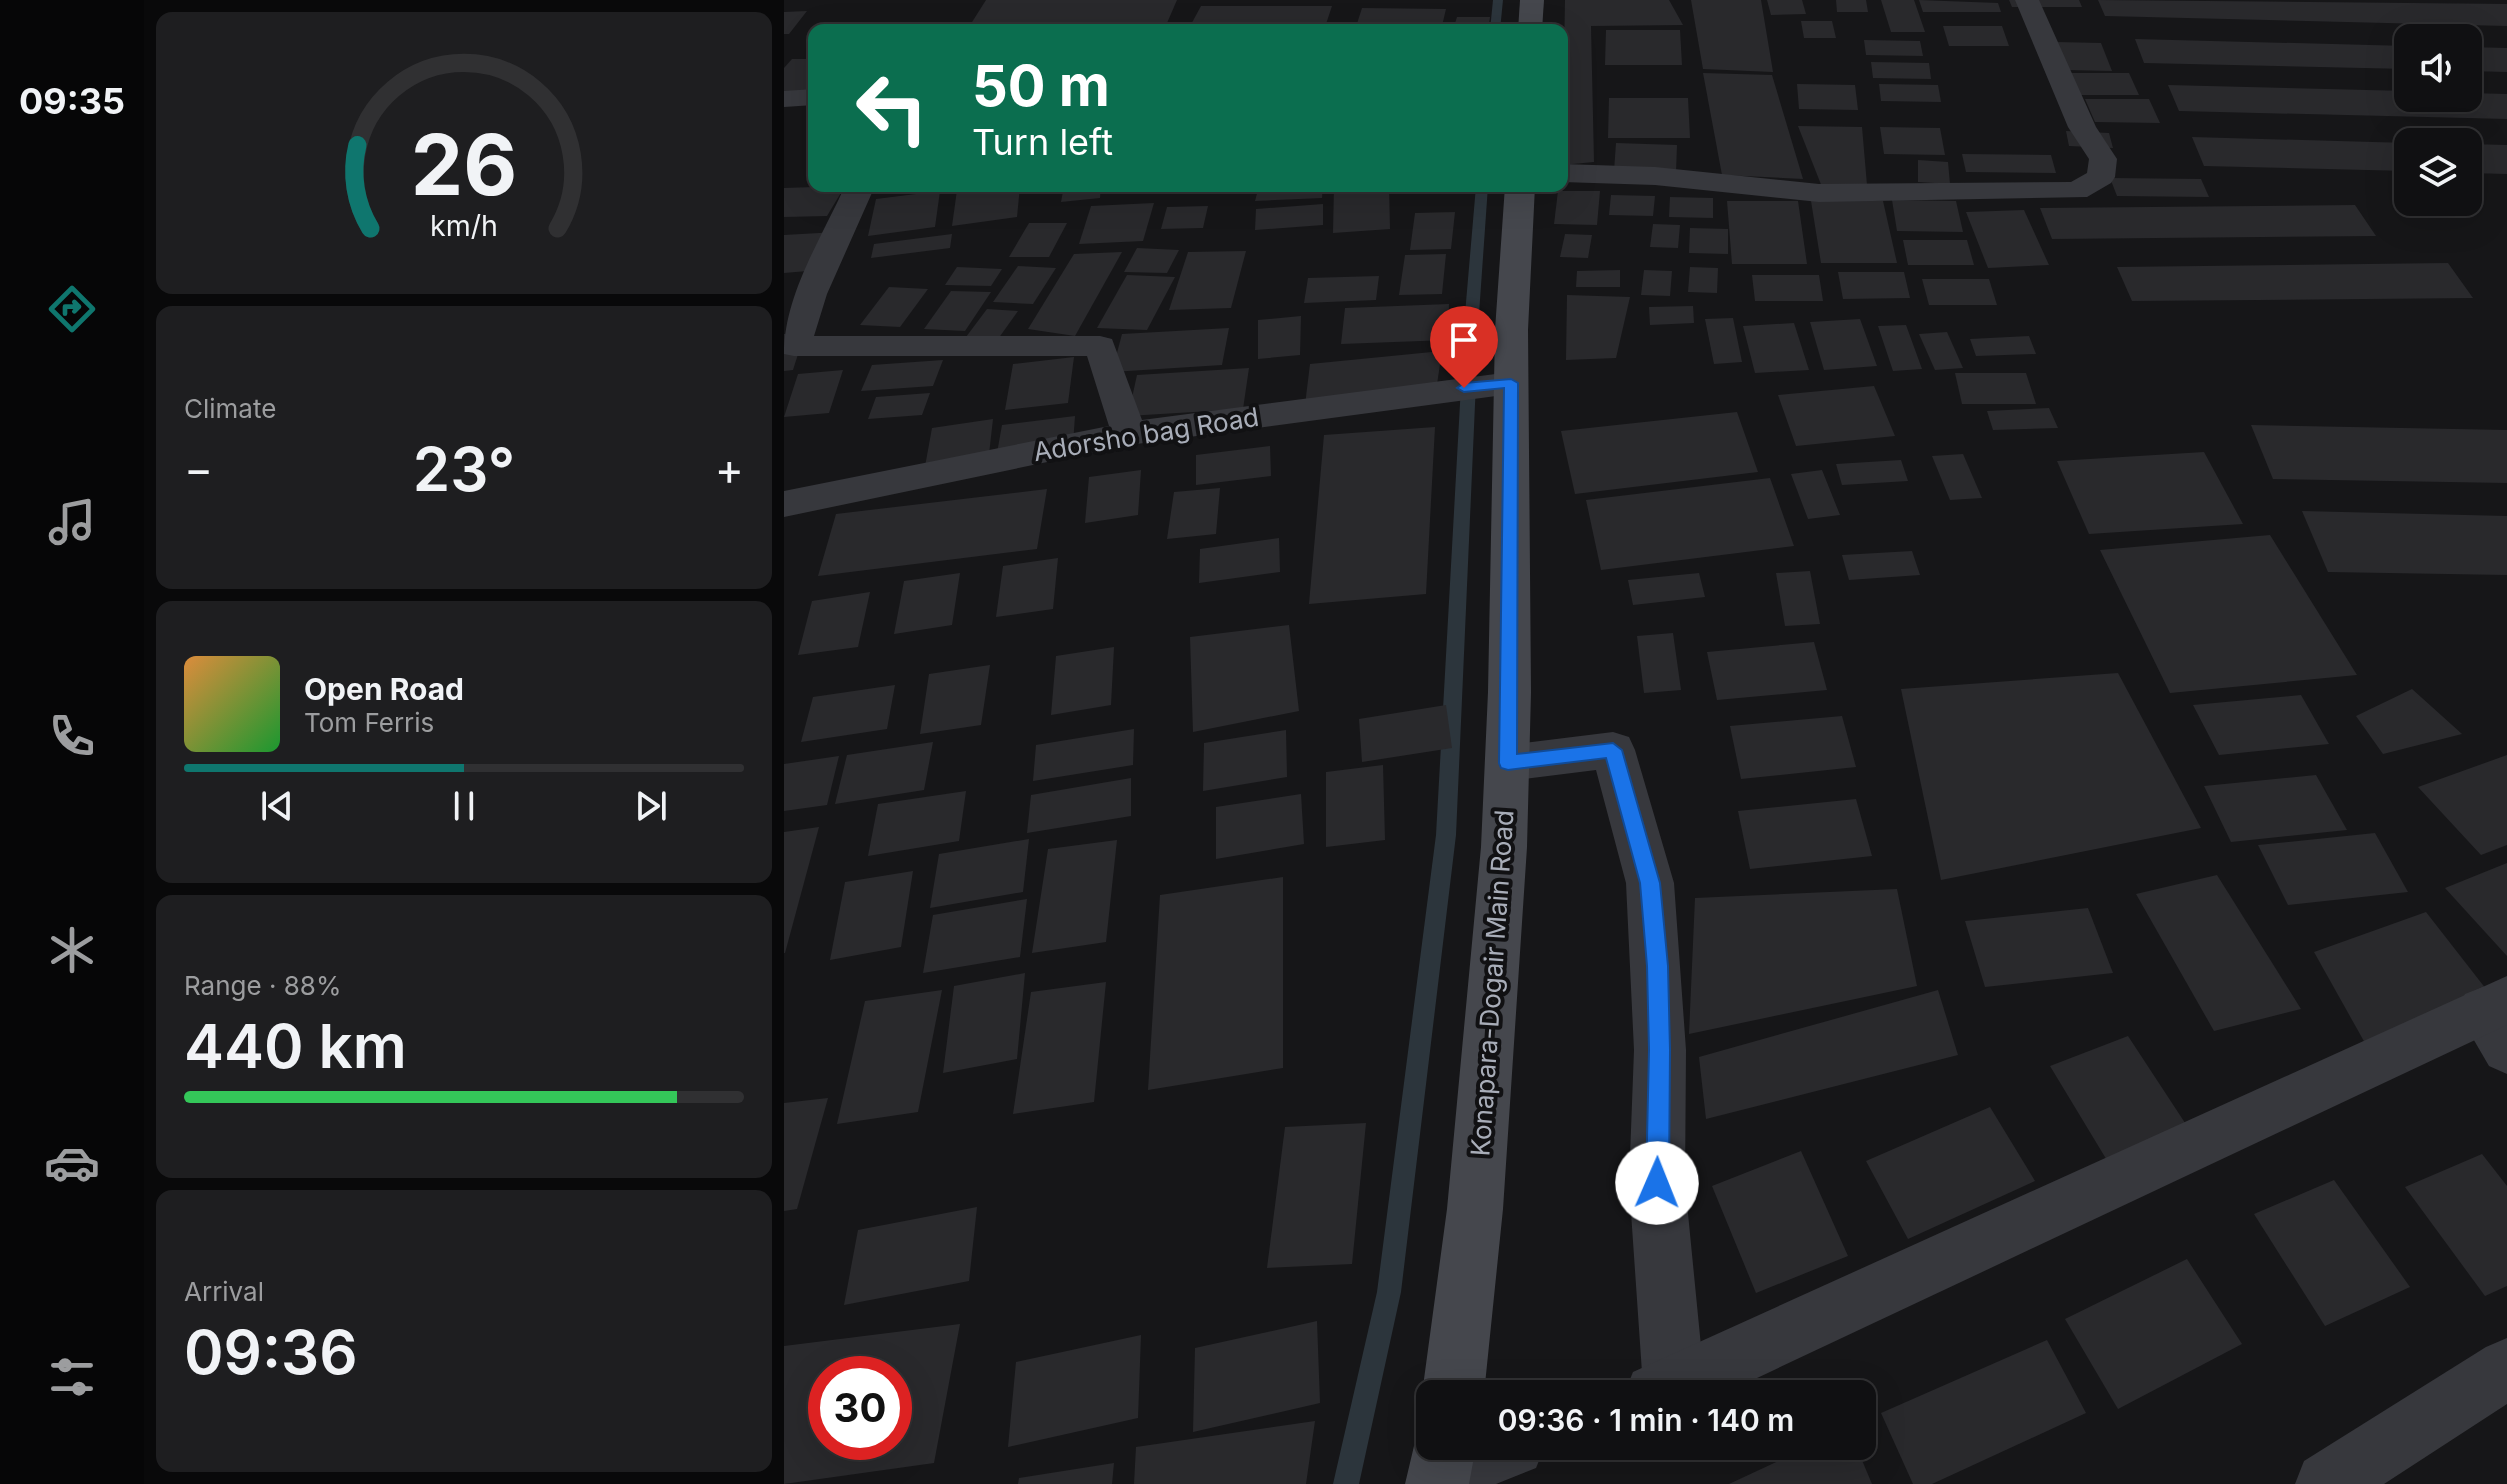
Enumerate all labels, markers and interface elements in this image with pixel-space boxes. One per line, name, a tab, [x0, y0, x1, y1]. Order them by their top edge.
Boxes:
map controls	[2394, 24, 2482, 216]
button: sound	[2394, 24, 2482, 112]
text: 50 m	[972, 52, 1110, 120]
icon: left	[840, 56, 944, 160]
text: 09:35	[19, 79, 125, 123]
text: 26	[411, 114, 517, 215]
text: Turn left	[972, 120, 1113, 164]
button: layers	[2394, 128, 2482, 216]
text: km/h	[430, 208, 498, 243]
icon: directions	[44, 281, 100, 337]
pin	[1430, 306, 1498, 388]
icon: arrive	[1442, 318, 1486, 362]
text: Climate	[184, 393, 276, 424]
street label: Adorsho bag Road	[1031, 401, 1261, 467]
text: 23°	[413, 433, 515, 505]
text: −	[184, 442, 213, 496]
text: +	[715, 442, 744, 496]
icon: music	[44, 494, 100, 550]
text: Open Road	[304, 671, 464, 707]
text: Tom Ferris	[304, 707, 434, 738]
icon: phone	[44, 708, 100, 764]
icon: previous	[255, 784, 299, 828]
icon: pause	[442, 784, 486, 828]
icon: next	[629, 784, 673, 828]
street label: Konapara-Dogair Main Road	[1464, 809, 1520, 1157]
icon: climate	[44, 922, 100, 978]
text: Range · 88%	[184, 970, 342, 1001]
text: 440 km	[184, 1010, 407, 1082]
icon: car	[44, 1135, 100, 1191]
position arrow	[1615, 1141, 1699, 1225]
text: Arrival	[184, 1276, 264, 1307]
text: 09:36	[184, 1316, 358, 1388]
icon: filters	[44, 1349, 100, 1405]
speed limit sign: 30	[808, 1356, 912, 1460]
text: 09:36 · 1 min · 140 m	[1498, 1402, 1794, 1438]

